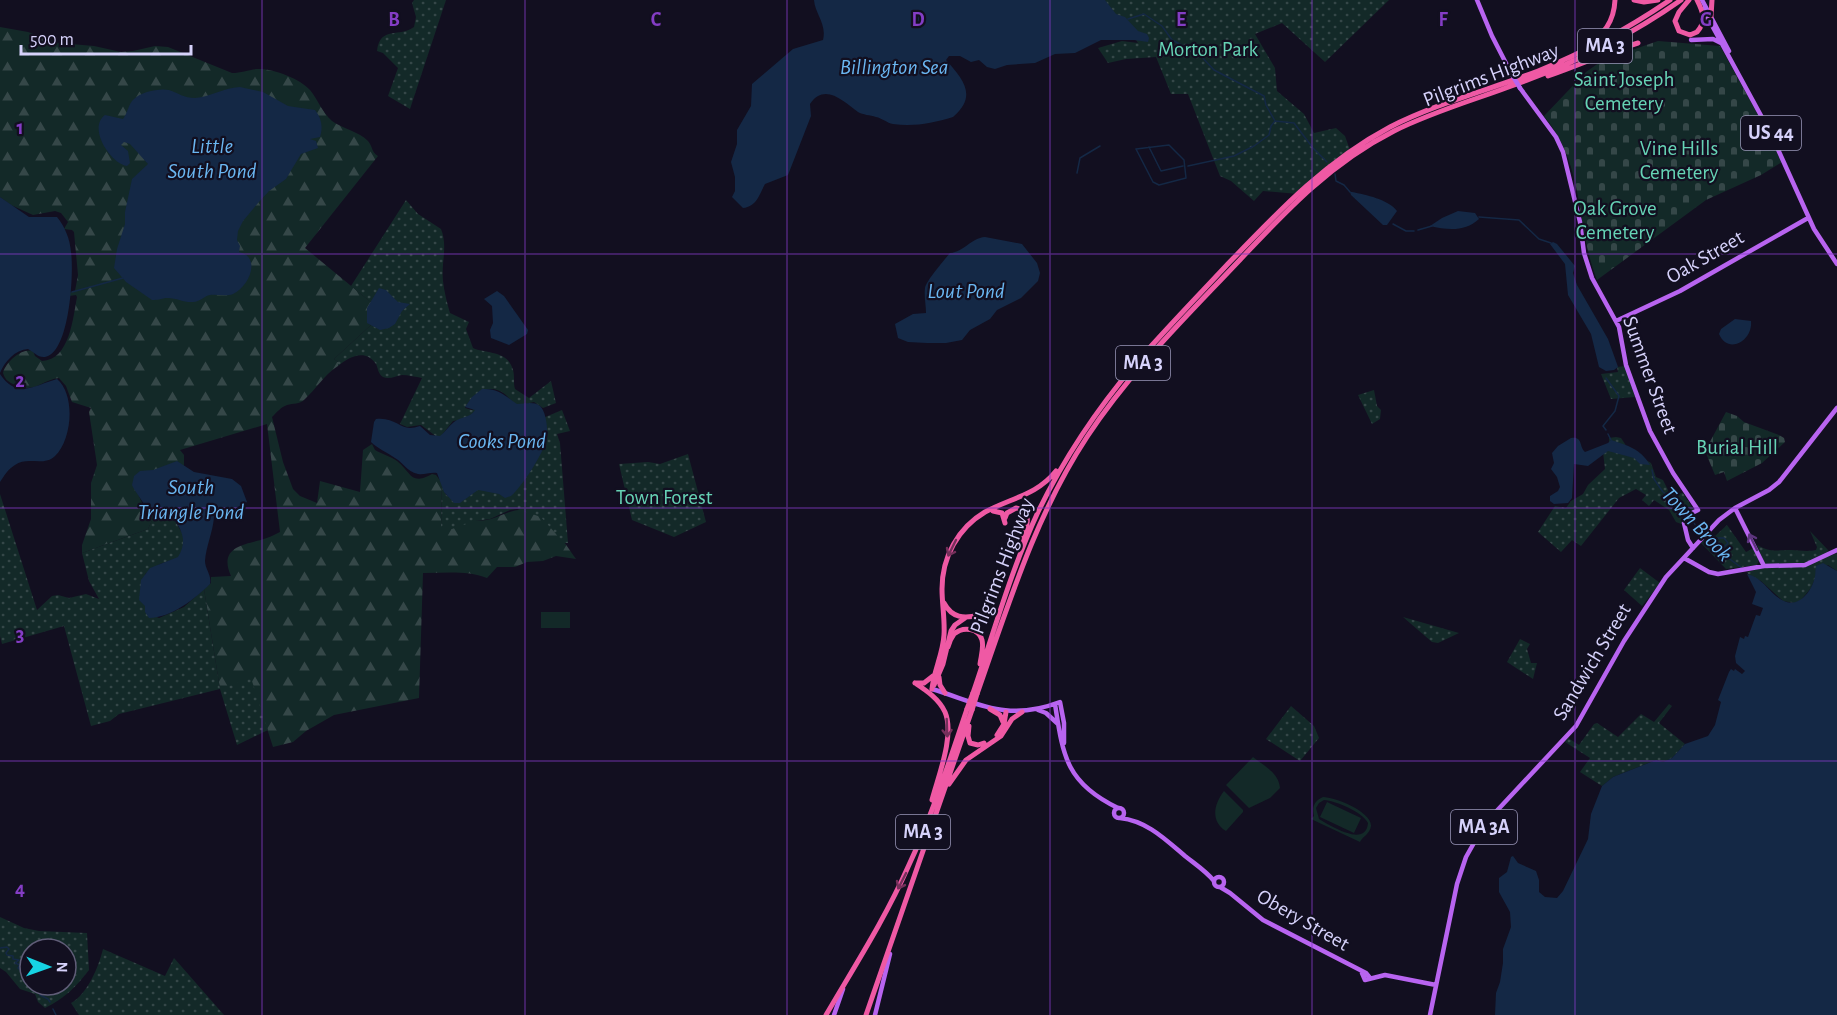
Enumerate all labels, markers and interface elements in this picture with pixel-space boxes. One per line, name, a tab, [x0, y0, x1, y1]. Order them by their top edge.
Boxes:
text: B	[388, 10, 400, 30]
text: C	[651, 10, 662, 30]
text: D	[911, 10, 925, 30]
text: E	[1176, 10, 1186, 30]
text: F	[1438, 10, 1448, 30]
text: G	[1700, 10, 1712, 30]
scale bar	[21, 18, 190, 56]
road number: MA 3	[1578, 29, 1632, 63]
text: 500 m	[30, 31, 74, 49]
park label: Morton Park	[1158, 39, 1258, 60]
street label: Pilgrims Highway	[1420, 39, 1562, 111]
water label: Billington Sea	[840, 56, 948, 78]
park label: Saint Joseph Cemetery	[1574, 69, 1674, 114]
road number: US 44	[1741, 116, 1801, 150]
text: 1	[16, 118, 24, 138]
water label: Little South Pond	[168, 135, 257, 182]
park label: Vine Hills Cemetery	[1640, 138, 1718, 183]
park label: Oak Grove Cemetery	[1573, 198, 1657, 243]
street label: Oak Street	[1663, 226, 1748, 287]
water label: Lout Pond	[927, 280, 1005, 302]
street label: Summer Street	[1619, 314, 1681, 437]
road number: MA 3	[1116, 346, 1170, 380]
text: 2	[15, 371, 25, 391]
water label: Cooks Pond	[458, 430, 546, 452]
park label: Burial Hill	[1696, 437, 1778, 458]
water label: South Triangle Pond	[138, 476, 245, 523]
water label: Town Brook	[1657, 483, 1737, 565]
park label: Town Forest	[616, 487, 713, 508]
street label: Pilgrims Highway	[966, 495, 1038, 637]
one-way arrow	[1746, 533, 1758, 551]
one-way arrow	[946, 539, 957, 557]
street label: Sandwich Street	[1549, 600, 1635, 724]
text: 3	[16, 625, 24, 645]
one-way arrow	[941, 717, 953, 737]
road number: MA 3A	[1451, 810, 1517, 844]
road number: MA 3	[896, 815, 950, 849]
one-way arrow	[895, 872, 907, 890]
text: 4	[15, 879, 25, 899]
street label: Obery Street	[1253, 885, 1353, 955]
north arrow	[18, 937, 78, 997]
text: N	[54, 962, 70, 973]

